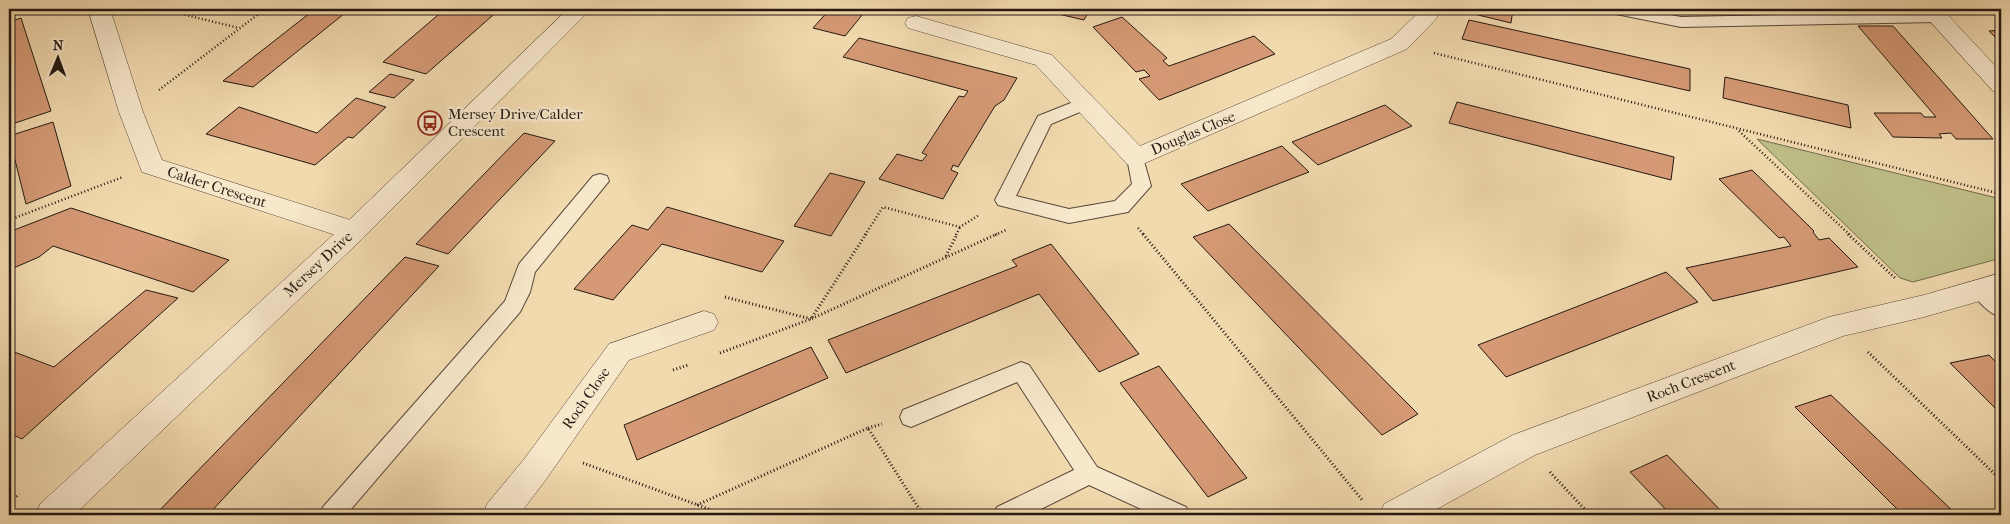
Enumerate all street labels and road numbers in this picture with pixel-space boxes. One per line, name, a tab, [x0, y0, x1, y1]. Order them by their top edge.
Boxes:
street label: Douglas Close	[1148, 107, 1238, 159]
street label: Calder Crescent	[165, 162, 270, 212]
street label: Mersey Drive	[280, 227, 357, 301]
street label: Roch Crescent	[1644, 356, 1739, 406]
street label: Roch Close	[558, 363, 614, 432]

